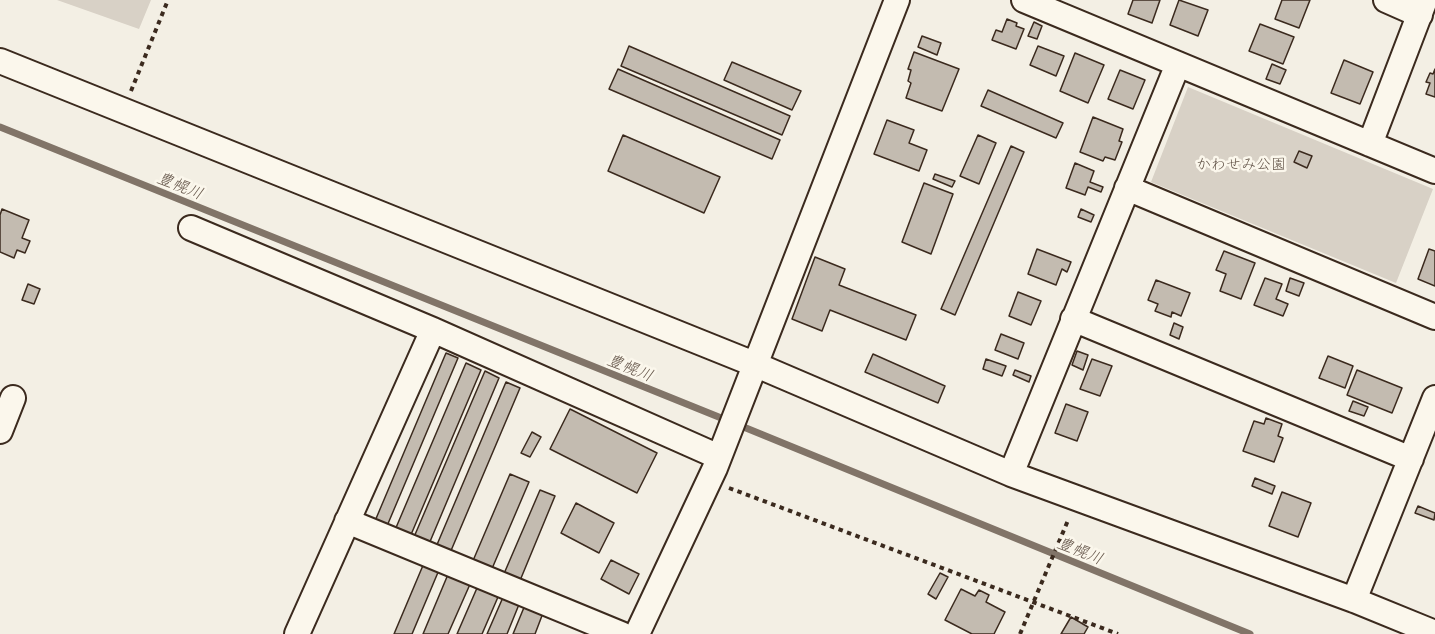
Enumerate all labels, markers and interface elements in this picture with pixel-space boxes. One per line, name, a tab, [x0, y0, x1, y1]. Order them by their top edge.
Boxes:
park label: かわせみ公園	[1196, 155, 1286, 173]
water label: 豊幌川	[154, 168, 206, 204]
water label: 豊幌川	[604, 350, 656, 386]
water label: 豊幌川	[1054, 533, 1106, 569]

